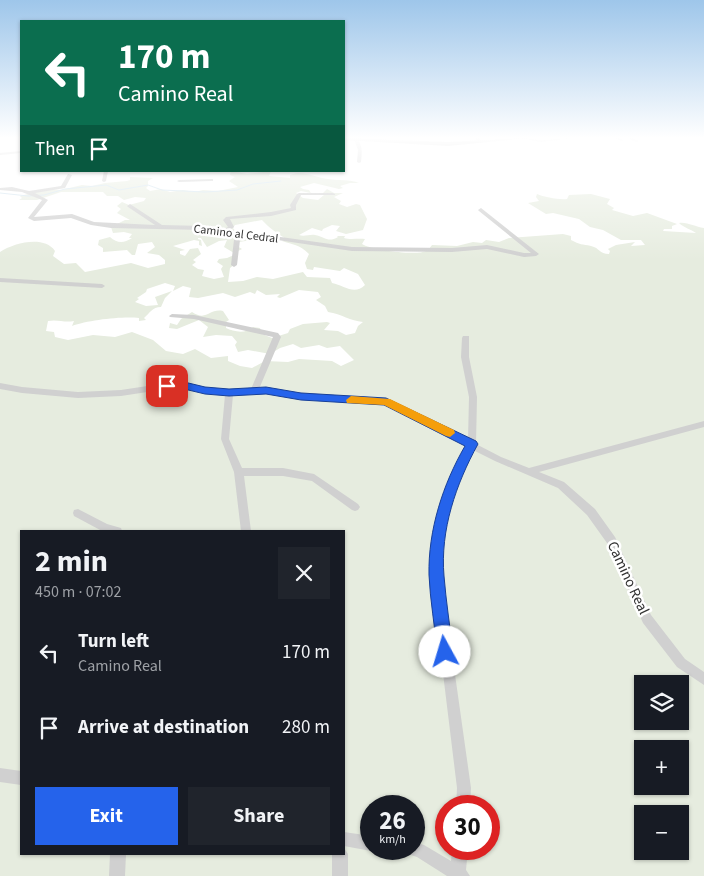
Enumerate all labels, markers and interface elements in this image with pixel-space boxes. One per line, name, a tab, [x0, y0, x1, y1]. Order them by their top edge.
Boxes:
text: 170 m	[118, 32, 210, 82]
icon: left	[35, 40, 100, 105]
text: Camino Real	[118, 78, 233, 110]
icon: arrive	[85, 135, 113, 163]
text: Then	[35, 136, 75, 163]
street label: Camino al Cedral	[193, 220, 279, 248]
pin	[146, 365, 188, 407]
icon: arrive	[153, 372, 181, 400]
street label: Camino Real	[602, 538, 654, 618]
text: 2 min	[35, 540, 108, 583]
button: close	[278, 547, 330, 599]
text: 450 m · 07:02	[35, 581, 122, 603]
position arrow	[418, 625, 470, 677]
text: Turn left	[78, 628, 149, 655]
icon: left	[35, 639, 63, 667]
text: 170 m	[282, 639, 330, 666]
text: Camino Real	[78, 655, 162, 677]
map controls	[634, 675, 689, 860]
button: layers	[634, 675, 689, 730]
icon: arrive	[35, 714, 63, 742]
text: Arrive at destination	[78, 714, 249, 741]
text: 280 m	[282, 714, 330, 741]
button: +	[634, 740, 689, 795]
button: Exit	[35, 787, 178, 845]
button: Share	[188, 787, 330, 845]
speed limit sign: 30	[435, 795, 500, 860]
text: 26	[379, 803, 406, 839]
button: −	[634, 805, 689, 860]
text: km/h	[379, 831, 406, 848]

